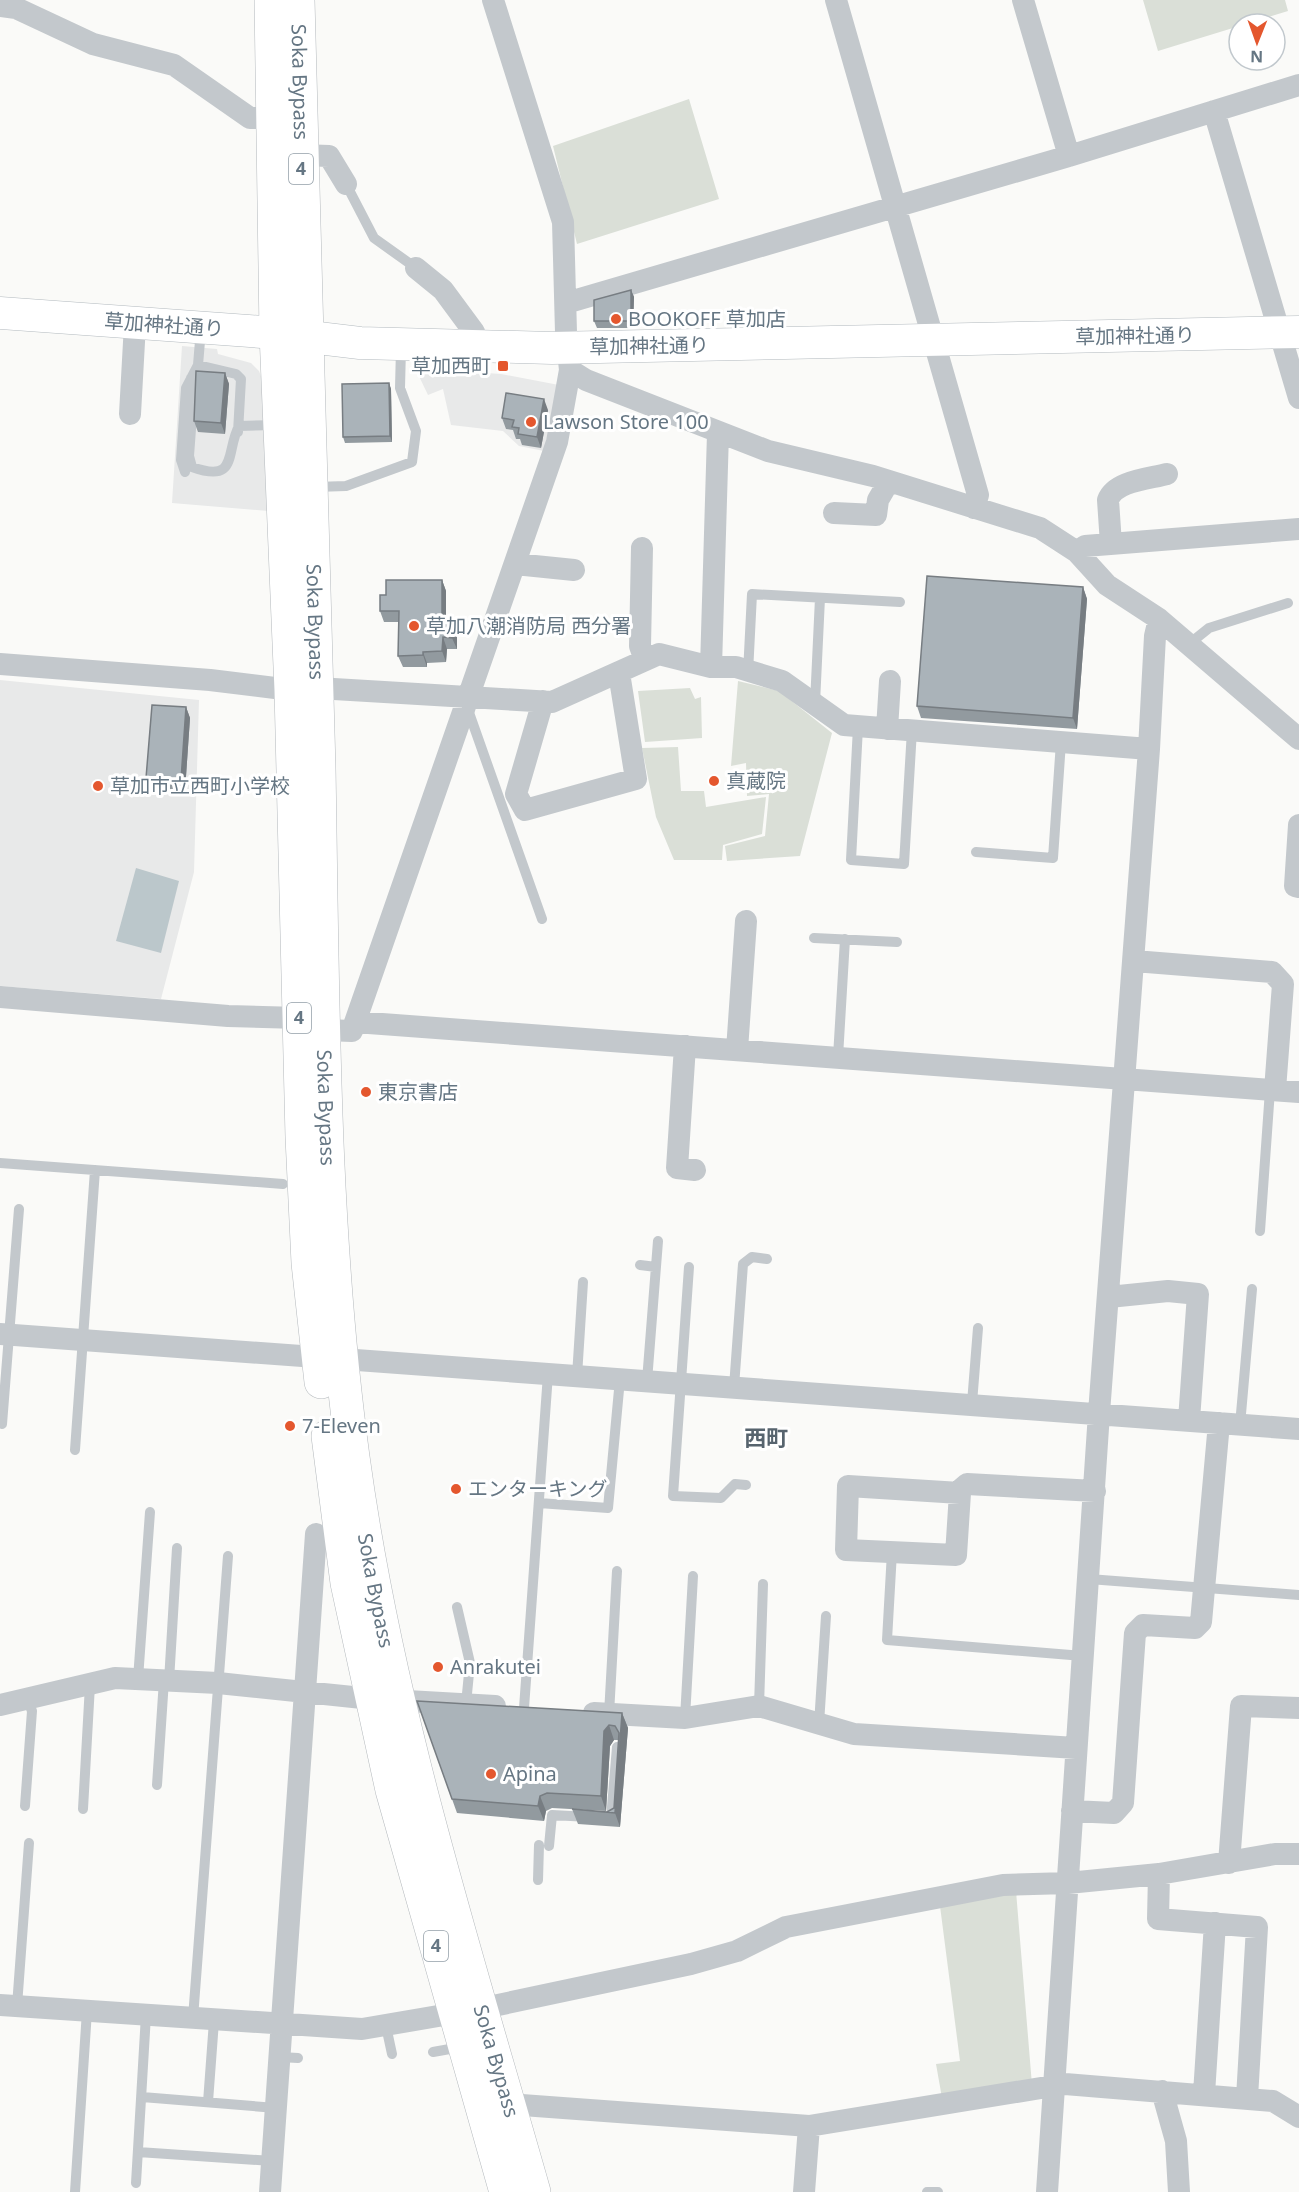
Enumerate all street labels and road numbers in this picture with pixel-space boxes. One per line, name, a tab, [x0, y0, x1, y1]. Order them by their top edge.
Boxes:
street label: Soka Bypass	[285, 24, 315, 140]
road number: 4	[289, 154, 313, 184]
street label: 草加神社通り	[103, 307, 225, 342]
street label: 草加神社通り	[1075, 321, 1195, 350]
street label: 草加神社通り	[589, 331, 709, 360]
street label: Soka Bypass	[301, 563, 331, 680]
road number: 4	[287, 1003, 311, 1033]
street label: Soka Bypass	[311, 1049, 342, 1166]
street label: Soka Bypass	[352, 1531, 400, 1650]
road number: 4	[424, 1931, 448, 1961]
street label: Soka Bypass	[468, 2001, 526, 2120]

